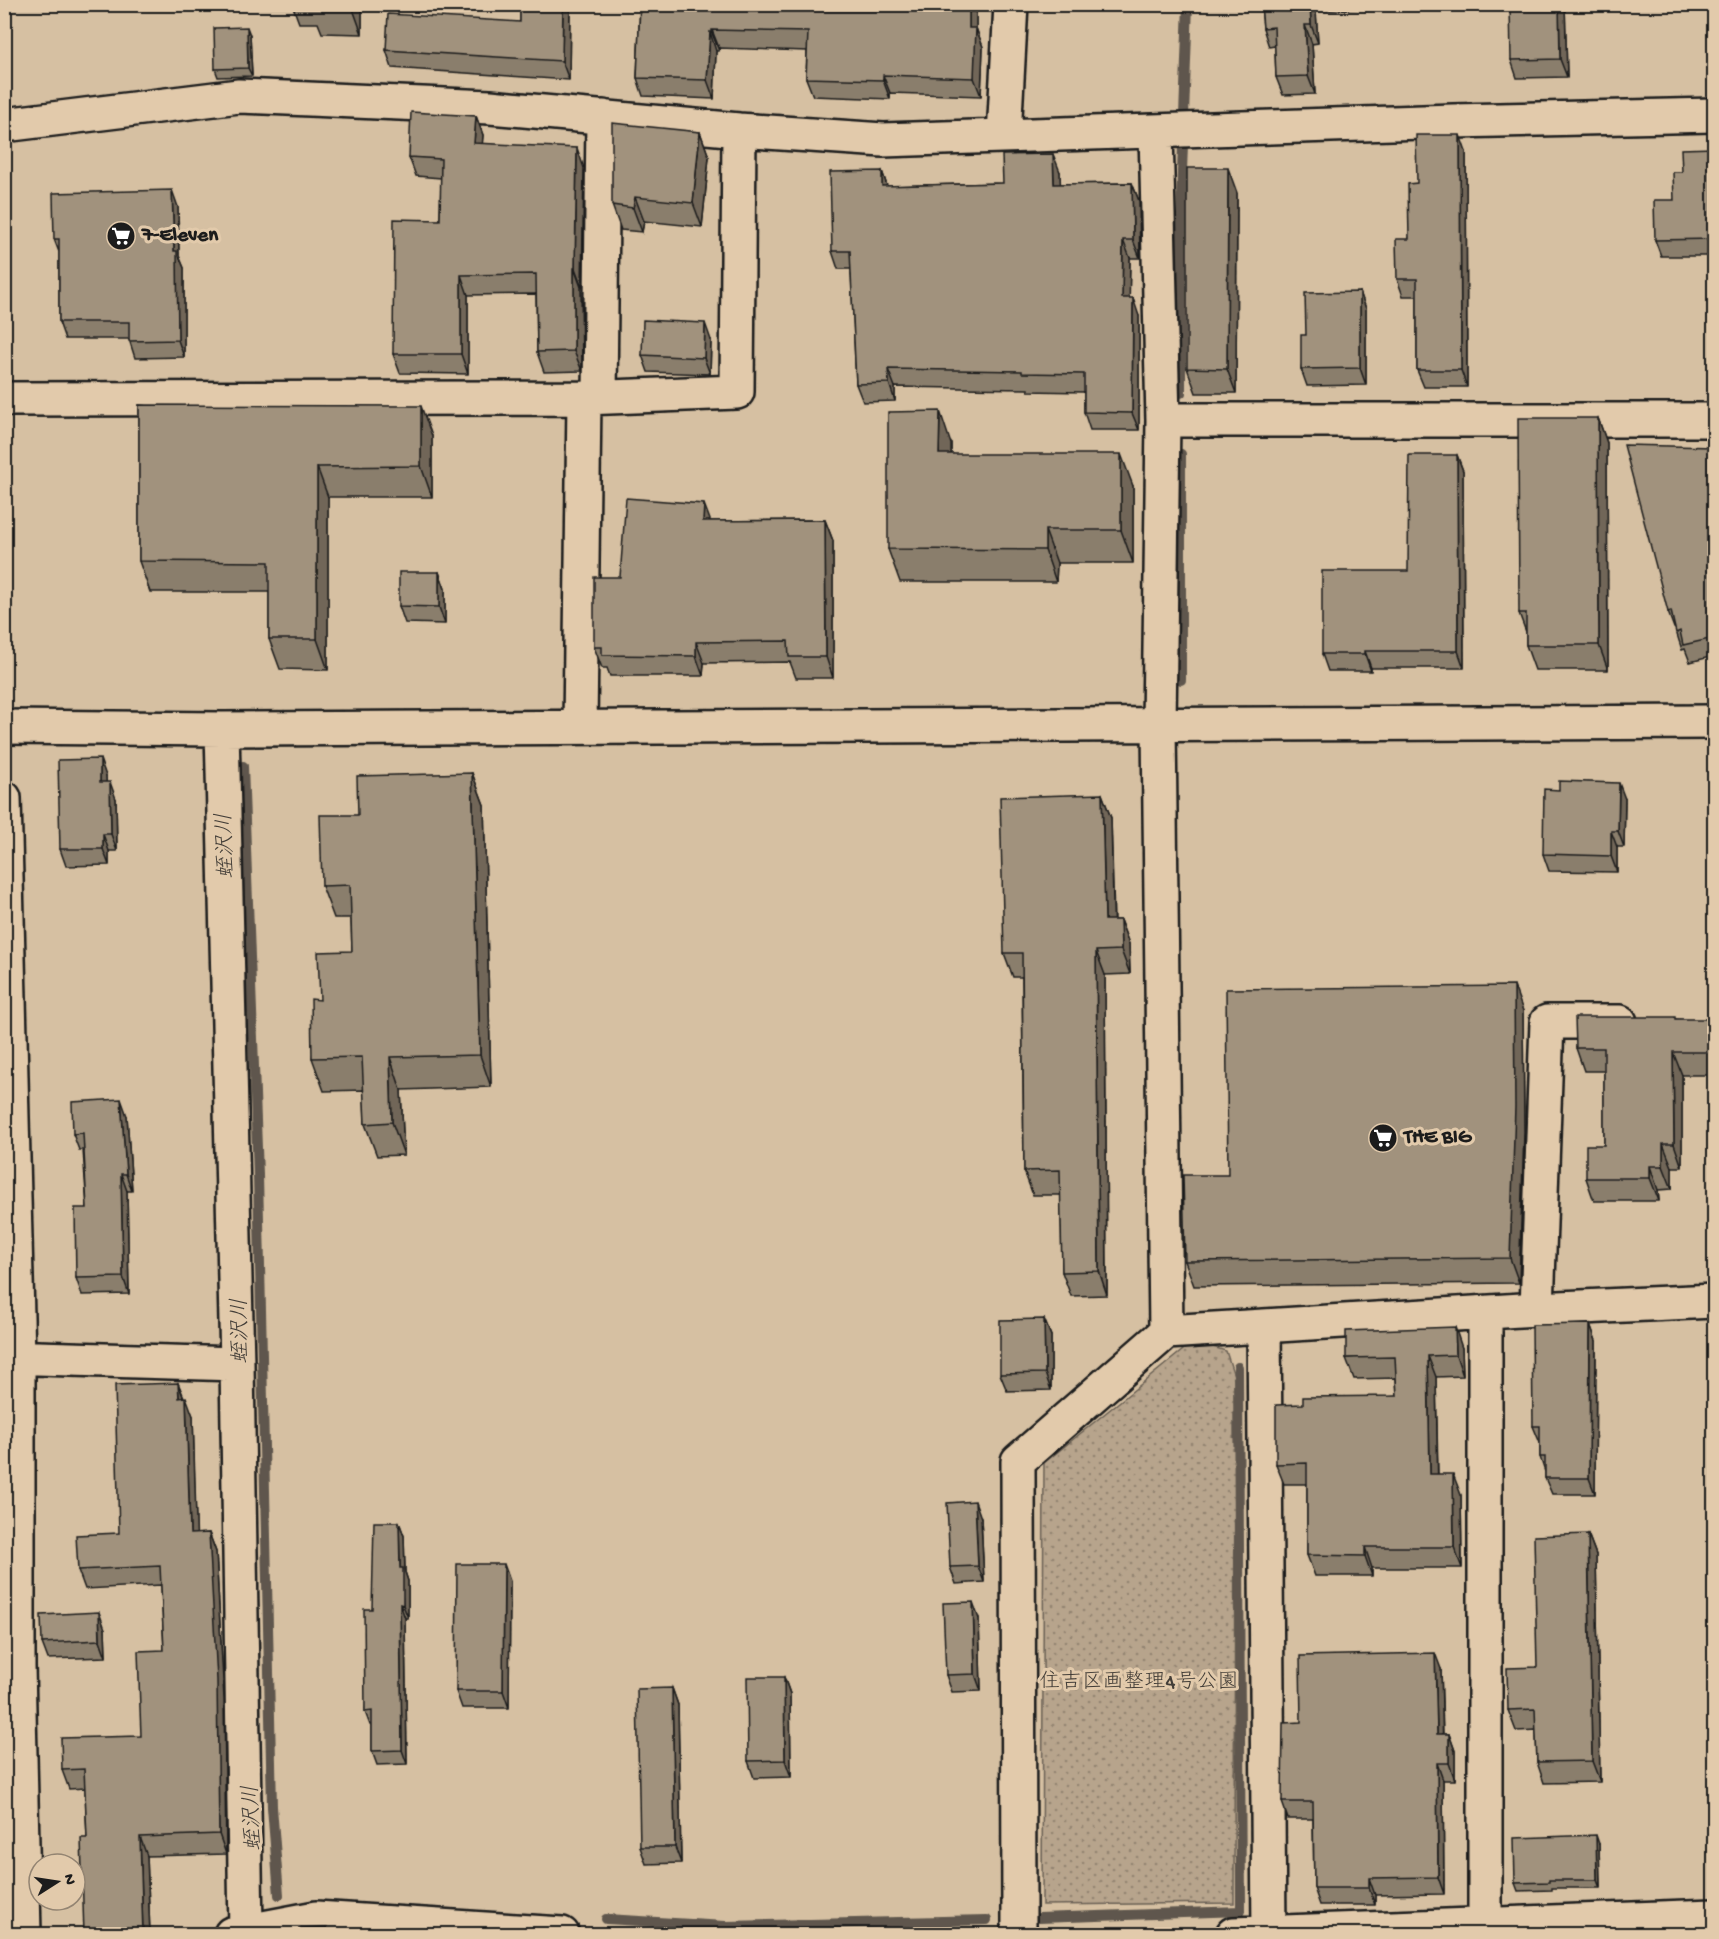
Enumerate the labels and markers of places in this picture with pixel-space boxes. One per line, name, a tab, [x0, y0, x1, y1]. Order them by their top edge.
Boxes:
supermarket icon: 7-Eleven	[105, 220, 137, 252]
place label: 7-Eleven	[141, 224, 219, 249]
supermarket icon: THE BIG	[1367, 1122, 1399, 1154]
place label: THE BIG	[1402, 1126, 1473, 1151]

